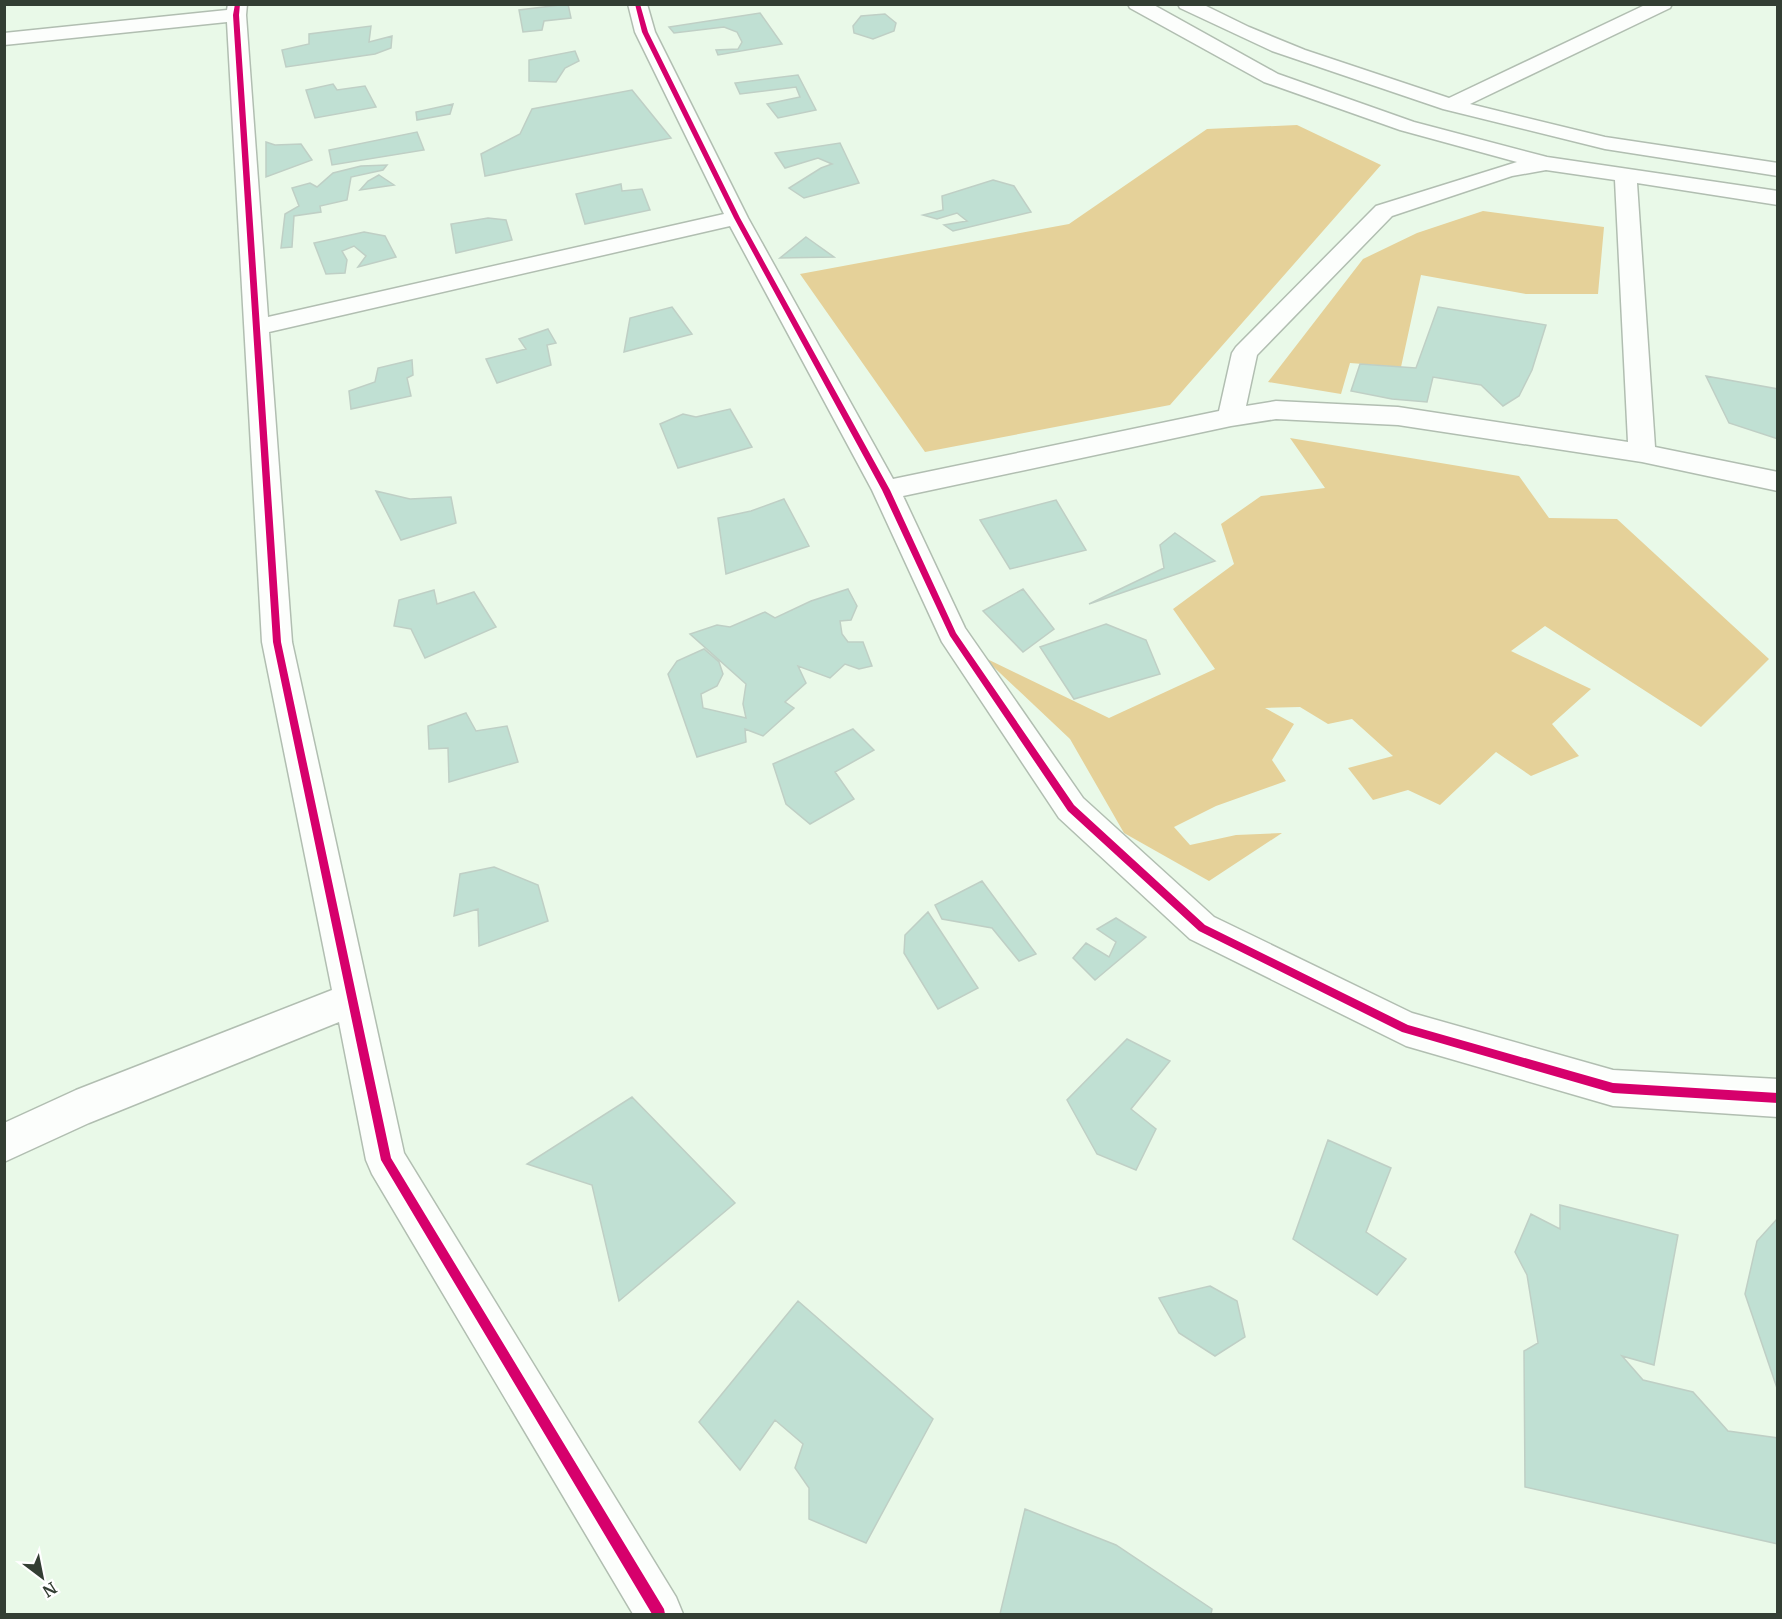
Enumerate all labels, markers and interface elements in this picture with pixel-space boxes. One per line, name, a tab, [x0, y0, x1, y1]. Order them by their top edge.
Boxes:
north arrow	[12, 1547, 72, 1607]
text: N	[39, 1578, 61, 1602]

